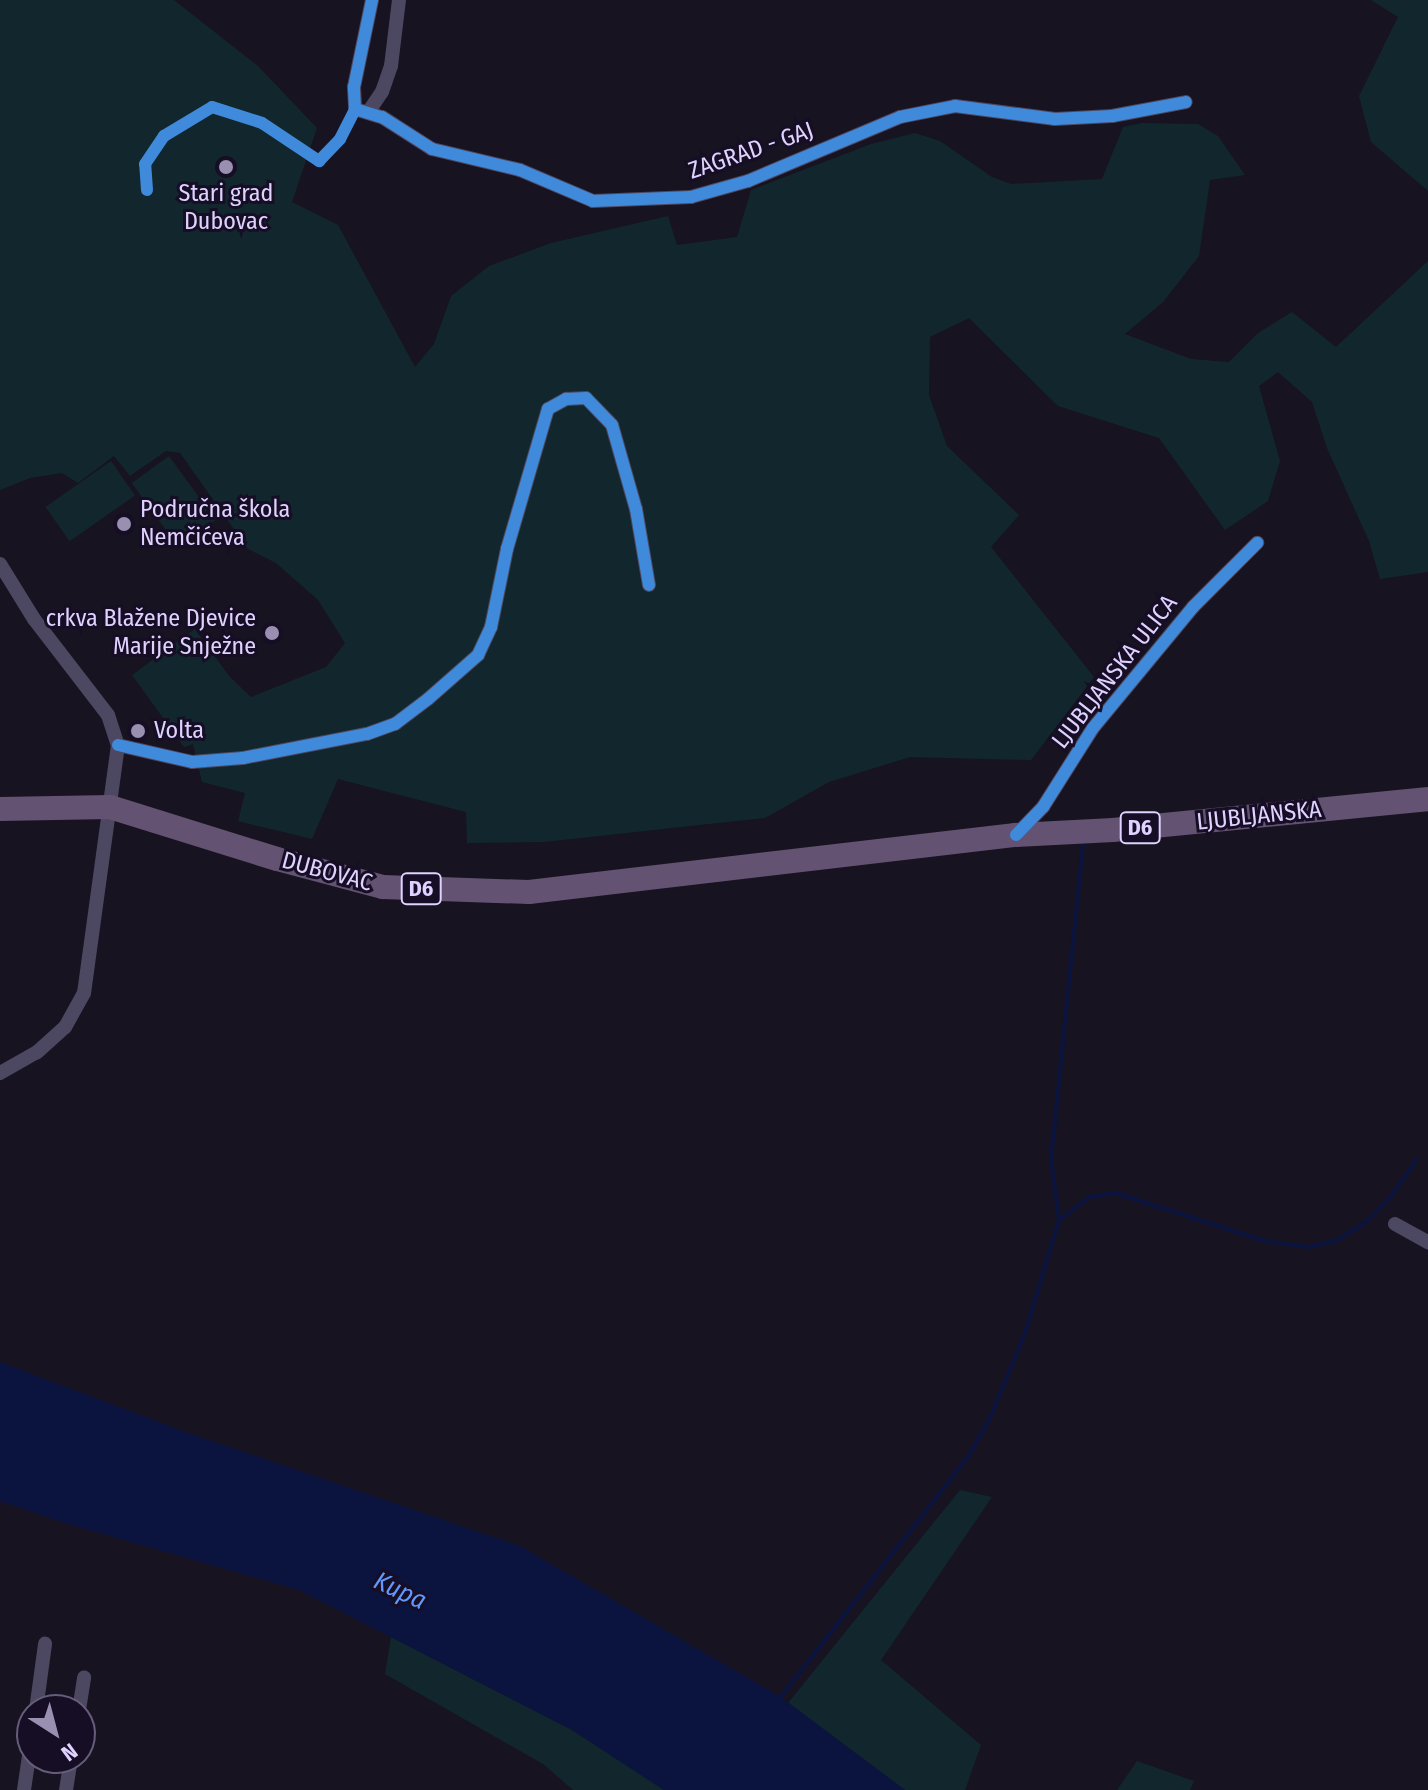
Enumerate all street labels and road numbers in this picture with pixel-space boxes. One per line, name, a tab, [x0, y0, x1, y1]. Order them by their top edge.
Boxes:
street label: ZAGRAD - GAJ	[685, 116, 817, 186]
street label: LJUBLJANSKA ULICA	[1046, 590, 1184, 754]
street label: LJUBLJANSKA	[1195, 795, 1323, 837]
road number: D6	[1118, 810, 1162, 846]
street label: DUBOVAC	[279, 846, 375, 898]
road number: D6	[399, 871, 443, 907]

